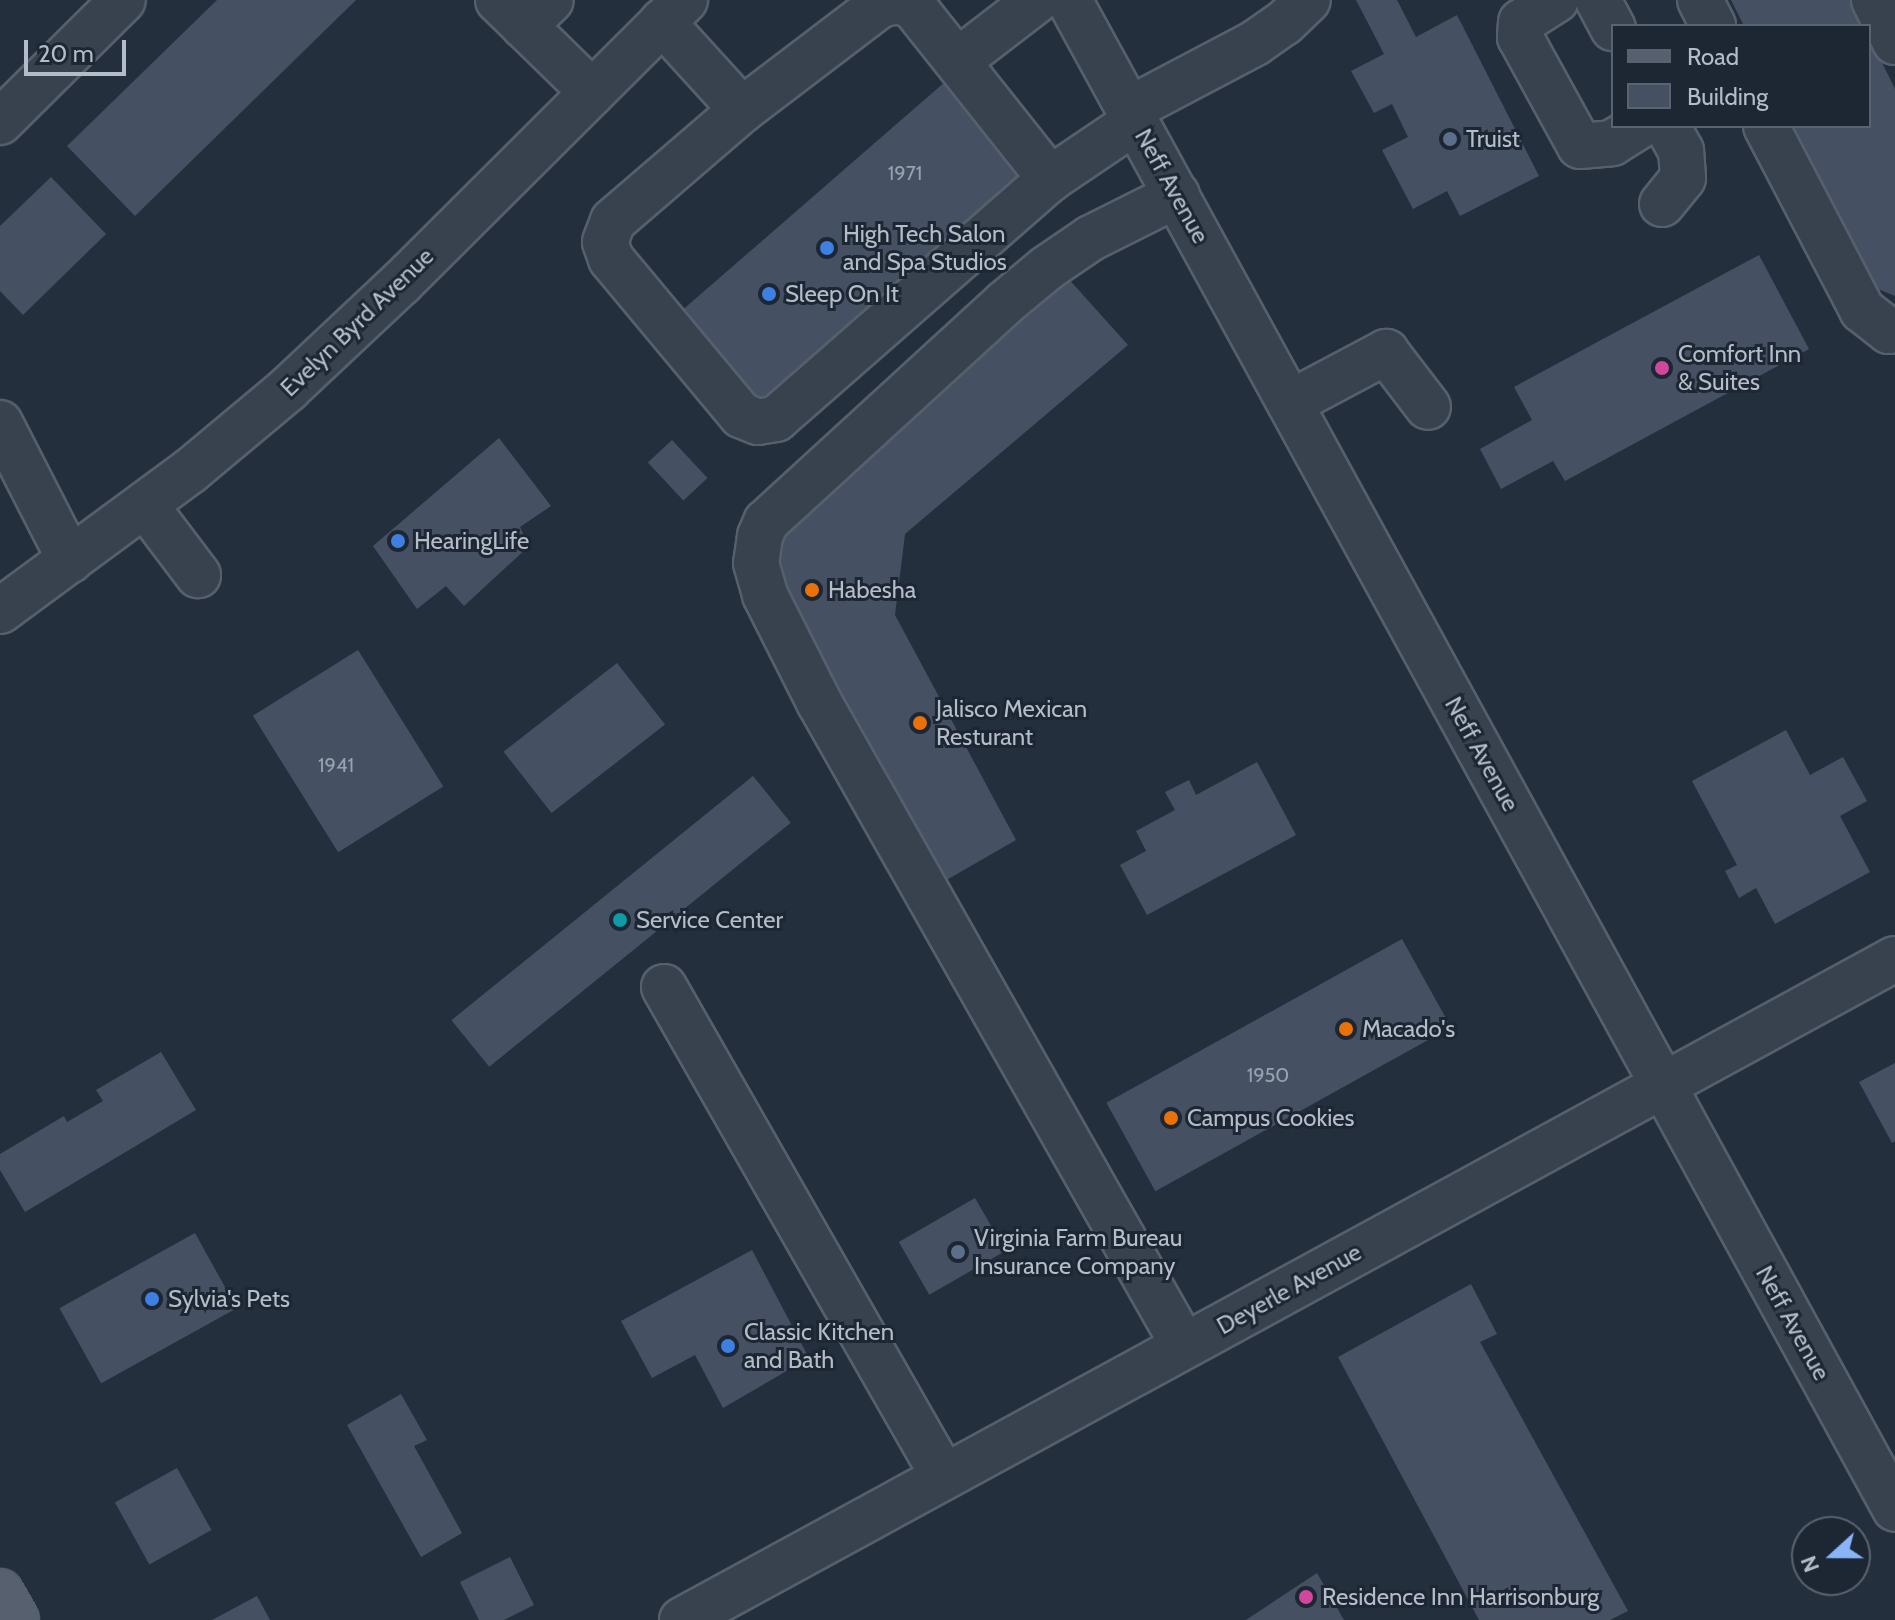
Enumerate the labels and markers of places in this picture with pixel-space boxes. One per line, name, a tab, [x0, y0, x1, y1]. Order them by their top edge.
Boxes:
place label: Truist	[1466, 125, 1520, 153]
marker: Truist	[1441, 130, 1459, 148]
place label: High Tech Salon and Spa Studios	[843, 220, 1007, 276]
marker: High Tech Salon and Spa Studios	[818, 239, 836, 257]
place label: Sleep On It	[785, 280, 899, 308]
marker: Sleep On It	[760, 285, 778, 303]
place label: Comfort Inn & Suites	[1678, 340, 1801, 396]
marker: Comfort Inn & Suites	[1653, 359, 1671, 377]
place label: HearingLife	[414, 527, 529, 555]
marker: HearingLife	[389, 532, 407, 550]
place label: Habesha	[828, 576, 916, 604]
marker: Habesha	[803, 581, 821, 599]
place label: Jalisco Mexican Resturant	[936, 695, 1087, 751]
marker: Jalisco Mexican Resturant	[911, 714, 929, 732]
place label: Service Center	[636, 906, 783, 934]
marker: Service Center	[611, 911, 629, 929]
place label: Macado's	[1362, 1015, 1455, 1043]
marker: Macado's	[1337, 1020, 1355, 1038]
place label: Campus Cookies	[1187, 1104, 1355, 1132]
marker: Campus Cookies	[1162, 1109, 1180, 1127]
place label: Virginia Farm Bureau Insurance Company	[974, 1224, 1182, 1280]
marker: Virginia Farm Bureau Insurance Company	[949, 1243, 967, 1261]
place label: Sylvia's Pets	[168, 1285, 290, 1313]
marker: Sylvia's Pets	[143, 1290, 161, 1308]
place label: Classic Kitchen and Bath	[744, 1318, 894, 1374]
marker: Classic Kitchen and Bath	[719, 1337, 737, 1355]
place label: Residence Inn Harrisonburg	[1322, 1583, 1599, 1611]
marker: Residence Inn Harrisonburg	[1297, 1588, 1315, 1606]

